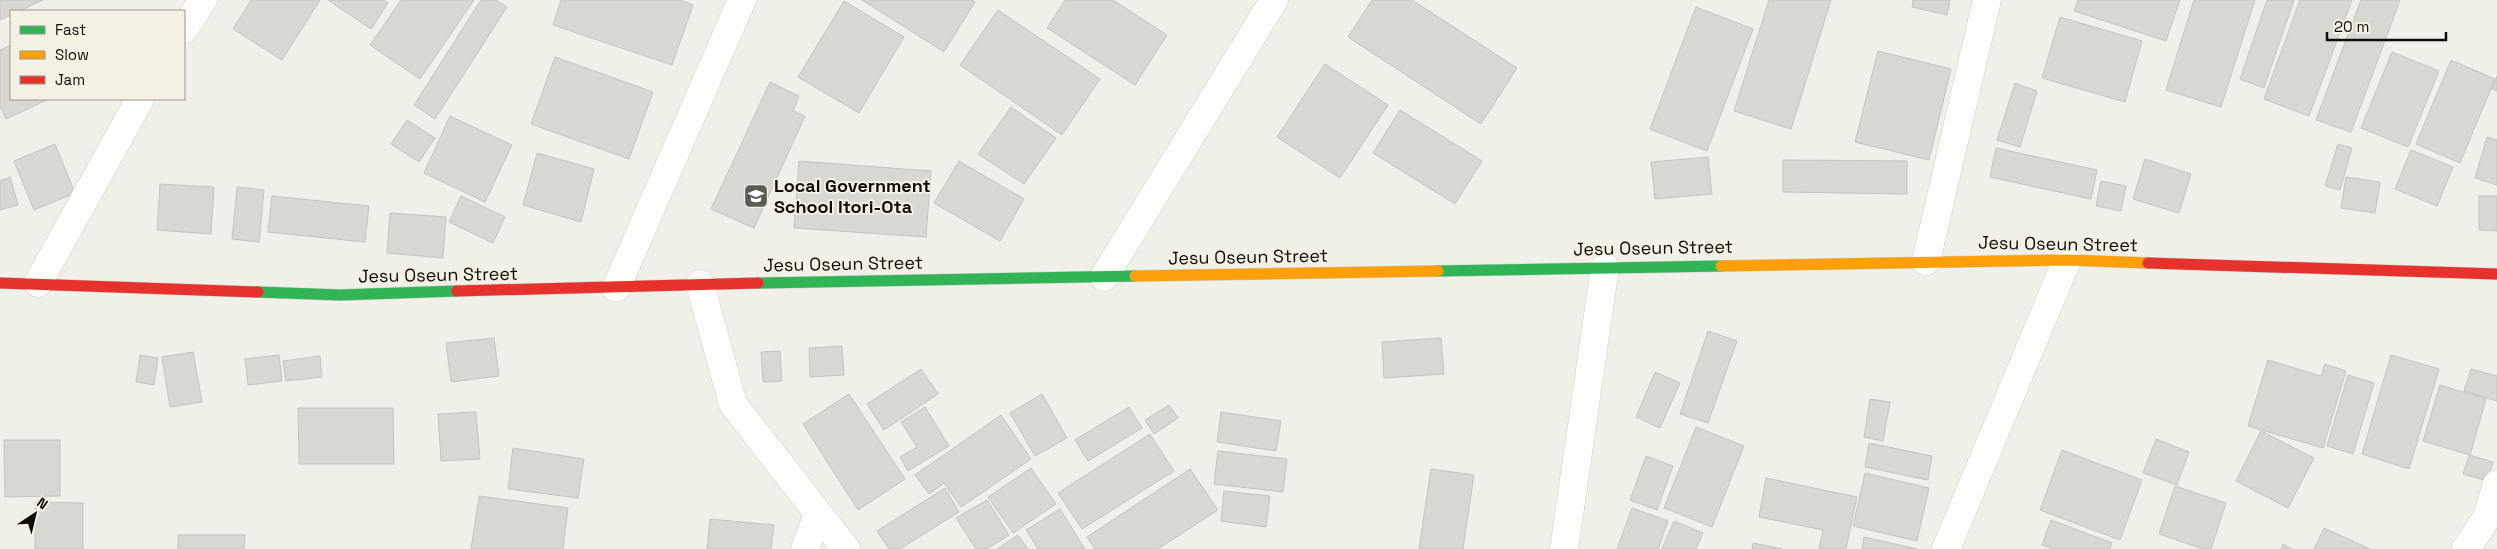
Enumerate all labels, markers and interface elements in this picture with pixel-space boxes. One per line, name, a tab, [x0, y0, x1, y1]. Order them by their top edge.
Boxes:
legend	[10, 10, 185, 100]
scale bar	[2327, 10, 2446, 42]
text: 20 m	[2334, 17, 2369, 36]
text: Fast	[55, 20, 86, 39]
text: Slow	[55, 45, 89, 64]
text: Jam	[55, 70, 85, 89]
place label: Local Government School Itori-Ota	[774, 174, 931, 218]
school or university icon: Local Government School Itori-Ota	[743, 183, 769, 209]
street label: Jesu Oseun Street	[1978, 231, 2138, 256]
street label: Jesu Oseun Street	[1573, 235, 1733, 260]
street label: Jesu Oseun Street	[1168, 244, 1328, 269]
street label: Jesu Oseun Street	[763, 251, 923, 276]
street label: Jesu Oseun Street	[358, 262, 518, 287]
north arrow	[10, 489, 60, 539]
text: N	[33, 493, 51, 513]

